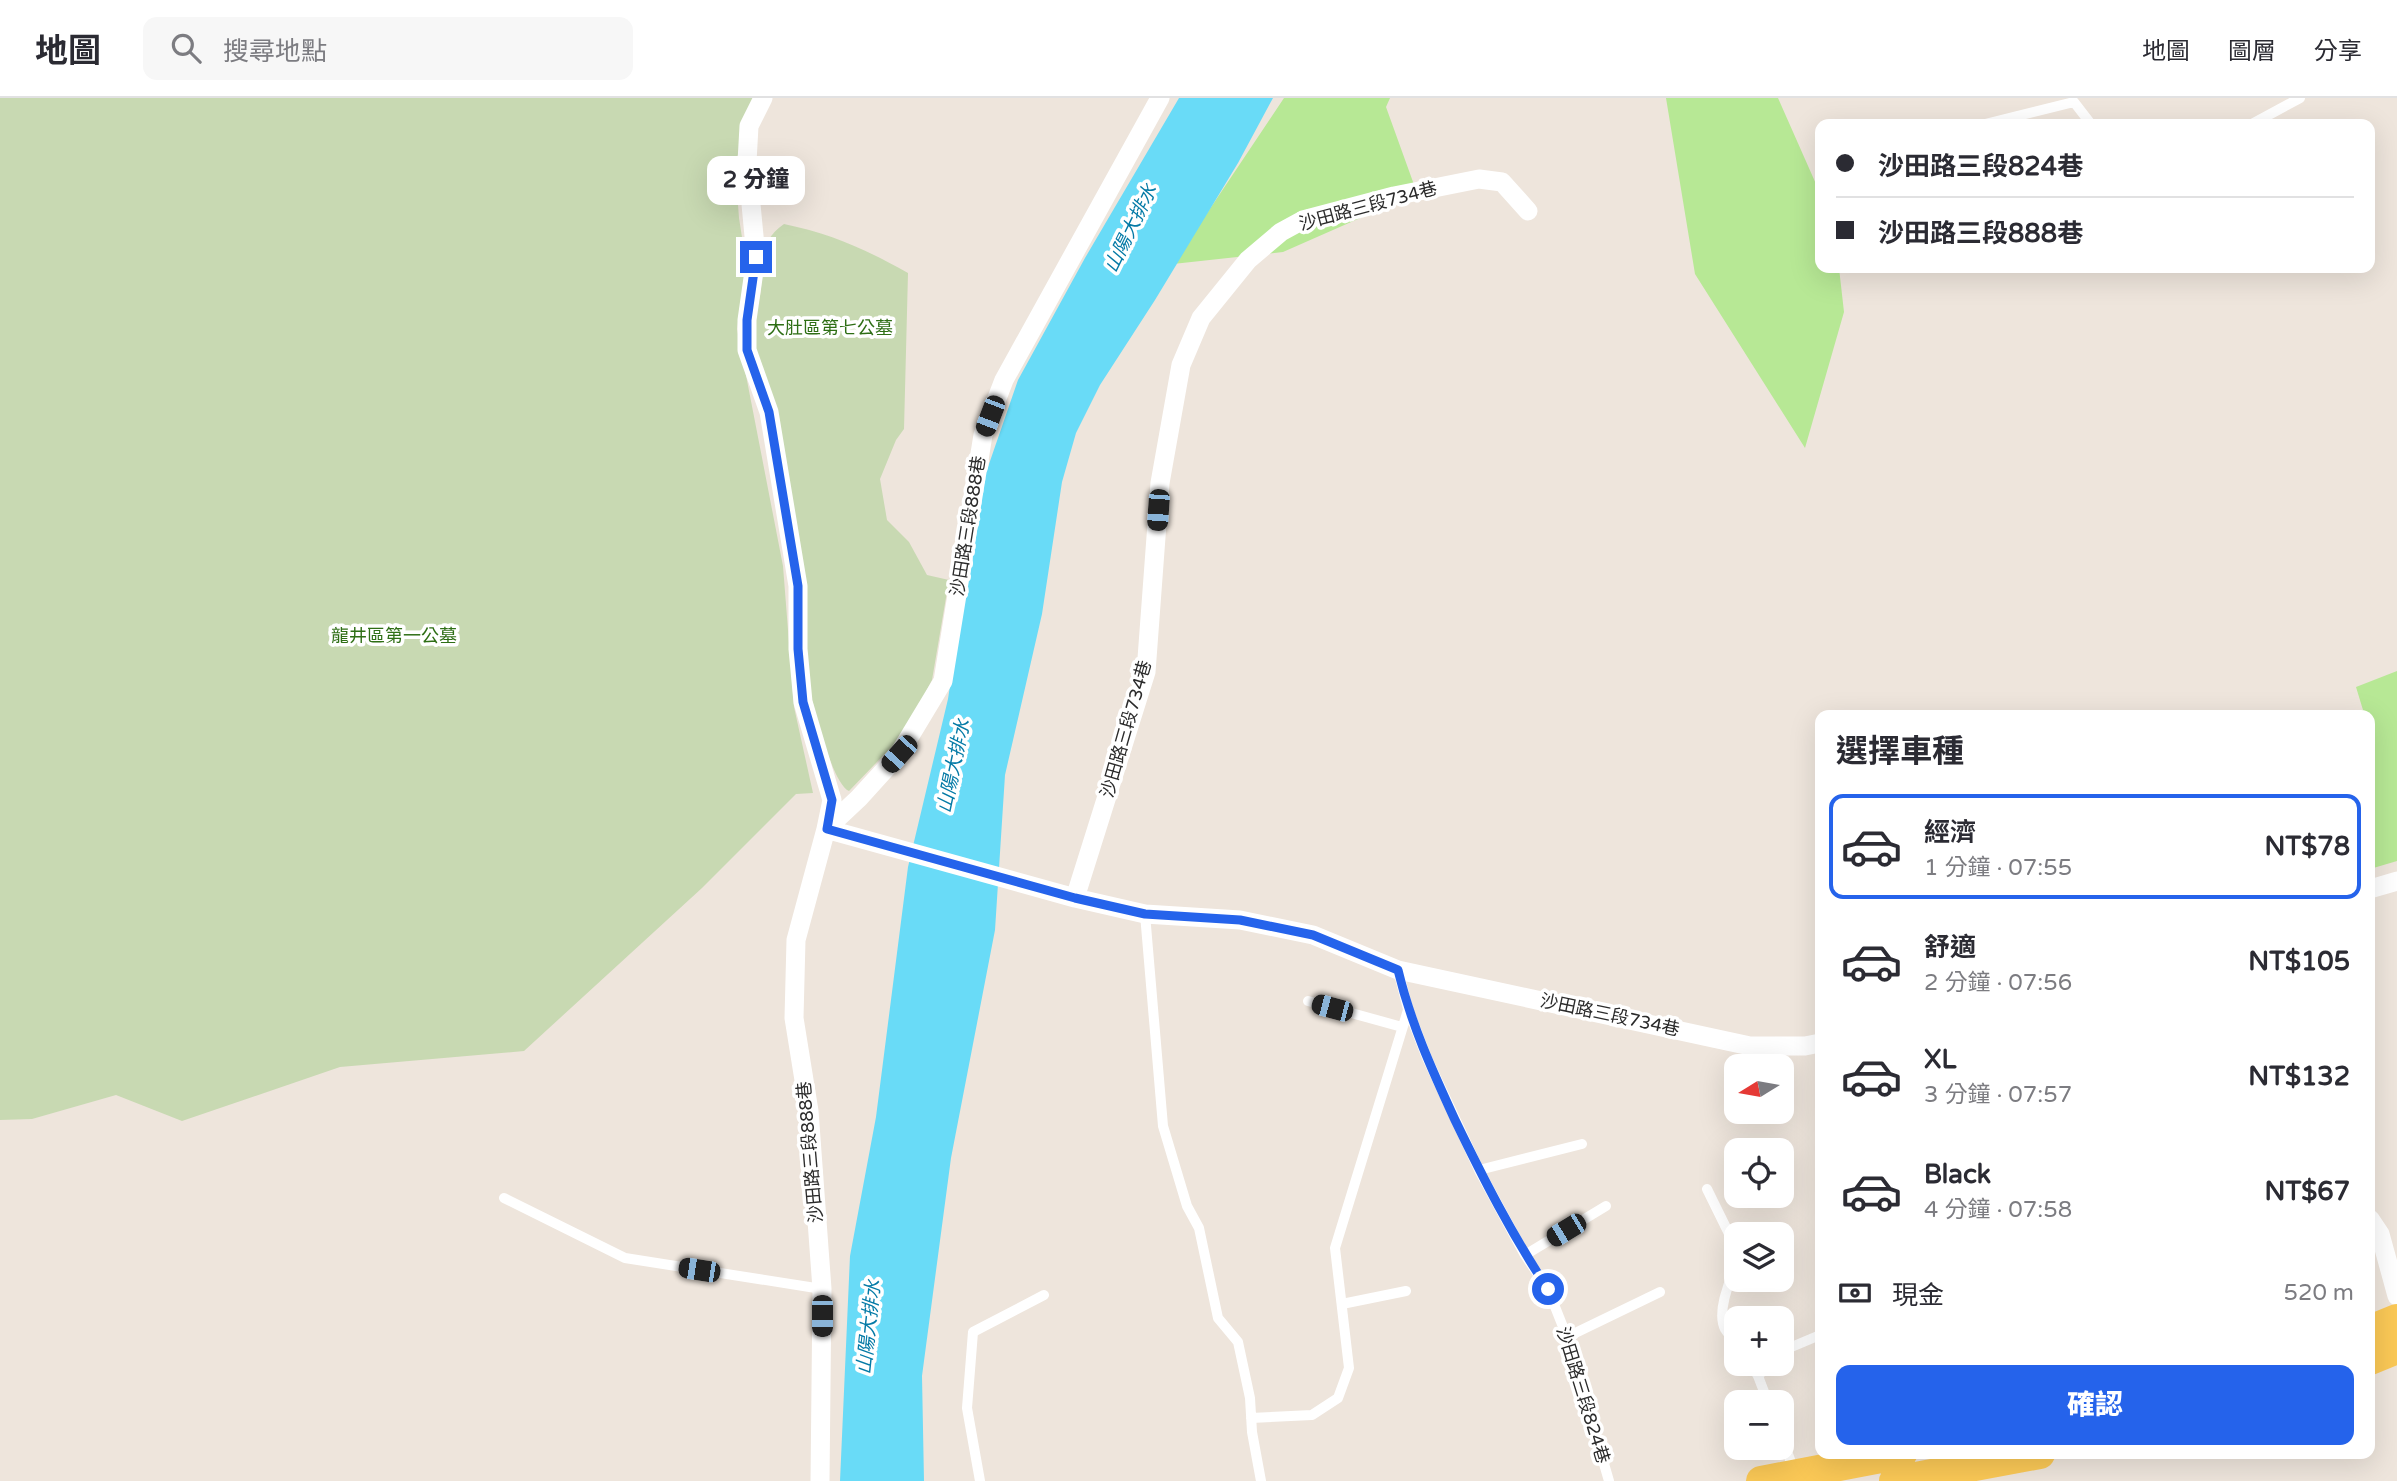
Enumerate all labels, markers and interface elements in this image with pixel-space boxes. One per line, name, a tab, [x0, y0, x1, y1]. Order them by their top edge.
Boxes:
search box	[143, 17, 633, 80]
icon: search	[167, 29, 205, 67]
text: 地圖	[35, 32, 101, 71]
text: 搜尋地點	[223, 36, 327, 67]
text: 地圖	[2142, 37, 2190, 66]
text: 圖層	[2228, 37, 2276, 66]
text: 分享	[2314, 37, 2362, 66]
text: 沙田路三段824巷	[1878, 151, 2083, 182]
callout: 2 分鐘	[707, 156, 805, 204]
text: 2 分鐘	[723, 166, 789, 194]
street label: 沙田路三段734巷	[1297, 177, 1439, 235]
water label: 山陽大排水	[1100, 180, 1162, 276]
text: 沙田路三段888巷	[1878, 218, 2083, 249]
route end	[740, 241, 772, 273]
park label: 大肚區第七公墓	[767, 317, 893, 339]
car	[973, 393, 1008, 439]
street label: 沙田路三段888巷	[946, 454, 990, 598]
car	[1147, 488, 1170, 532]
park label: 龍井區第一公墓	[331, 625, 457, 647]
street label: 沙田路三段734巷	[1096, 658, 1156, 800]
water label: 山陽大排水	[933, 716, 975, 815]
car	[878, 731, 921, 777]
text: 選擇車種	[1836, 733, 1964, 771]
icon: car	[1840, 815, 1903, 878]
text: 經濟	[1924, 817, 1976, 848]
text: NT$78	[2265, 831, 2350, 862]
text: 1 分鐘 · 07:55	[1924, 854, 2072, 882]
icon: car	[1840, 930, 1903, 993]
text: 舒適	[1924, 932, 1976, 963]
text: NT$105	[2248, 946, 2350, 977]
text: 2 分鐘 · 07:56	[1924, 969, 2072, 997]
street label: 沙田路三段734巷	[1538, 989, 1682, 1041]
car	[1309, 992, 1356, 1024]
text: XL	[1924, 1044, 1956, 1075]
icon: car	[1840, 1045, 1903, 1108]
north arrow	[1724, 1054, 1794, 1124]
map controls	[1724, 1054, 1794, 1460]
text: NT$132	[2248, 1061, 2350, 1092]
street label: 沙田路三段888巷	[793, 1080, 827, 1224]
text: 3 分鐘 · 07:57	[1924, 1081, 2072, 1109]
button: locate	[1724, 1138, 1794, 1208]
text: Black	[1924, 1159, 1991, 1190]
icon: car	[1840, 1160, 1903, 1223]
text: NT$67	[2265, 1176, 2350, 1207]
text: 4 分鐘 · 07:58	[1924, 1196, 2072, 1224]
car	[1543, 1210, 1590, 1250]
button: layers	[1724, 1222, 1794, 1292]
car	[677, 1256, 722, 1284]
route start	[1532, 1273, 1564, 1305]
icon: cash	[1836, 1274, 1874, 1312]
water label: 山陽大排水	[853, 1278, 885, 1376]
text: 520 m	[2284, 1279, 2354, 1307]
text: 現金	[1892, 1280, 1944, 1311]
car	[812, 1295, 833, 1337]
button: +	[1724, 1306, 1794, 1376]
street label: 沙田路三段824巷	[1552, 1324, 1614, 1466]
button: 確認	[1836, 1365, 2354, 1445]
button: −	[1724, 1390, 1794, 1460]

